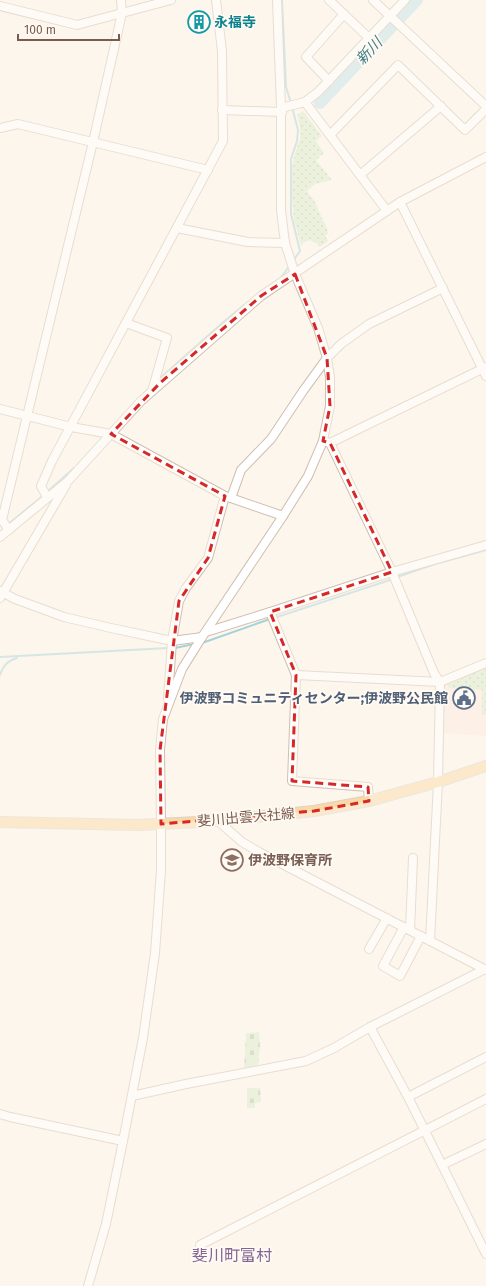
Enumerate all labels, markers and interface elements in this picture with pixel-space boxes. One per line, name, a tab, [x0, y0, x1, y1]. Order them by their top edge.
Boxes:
building icon: 永福寺	[186, 9, 212, 35]
place label: 永福寺	[214, 14, 256, 31]
scale bar	[18, 16, 119, 42]
text: 100 m	[24, 23, 56, 37]
water label: 新川	[352, 32, 387, 68]
public building icon: 伊波野コミュニティセンター;伊波野公民館	[451, 685, 477, 711]
place label: 伊波野コミュニティセンター;伊波野公民館	[179, 690, 448, 707]
street label: 斐川出雲大社線	[196, 805, 296, 830]
school or university icon: 伊波野保育所	[219, 847, 245, 873]
place label: 伊波野保育所	[248, 852, 332, 869]
district label: 斐川町富村	[192, 1246, 272, 1265]

